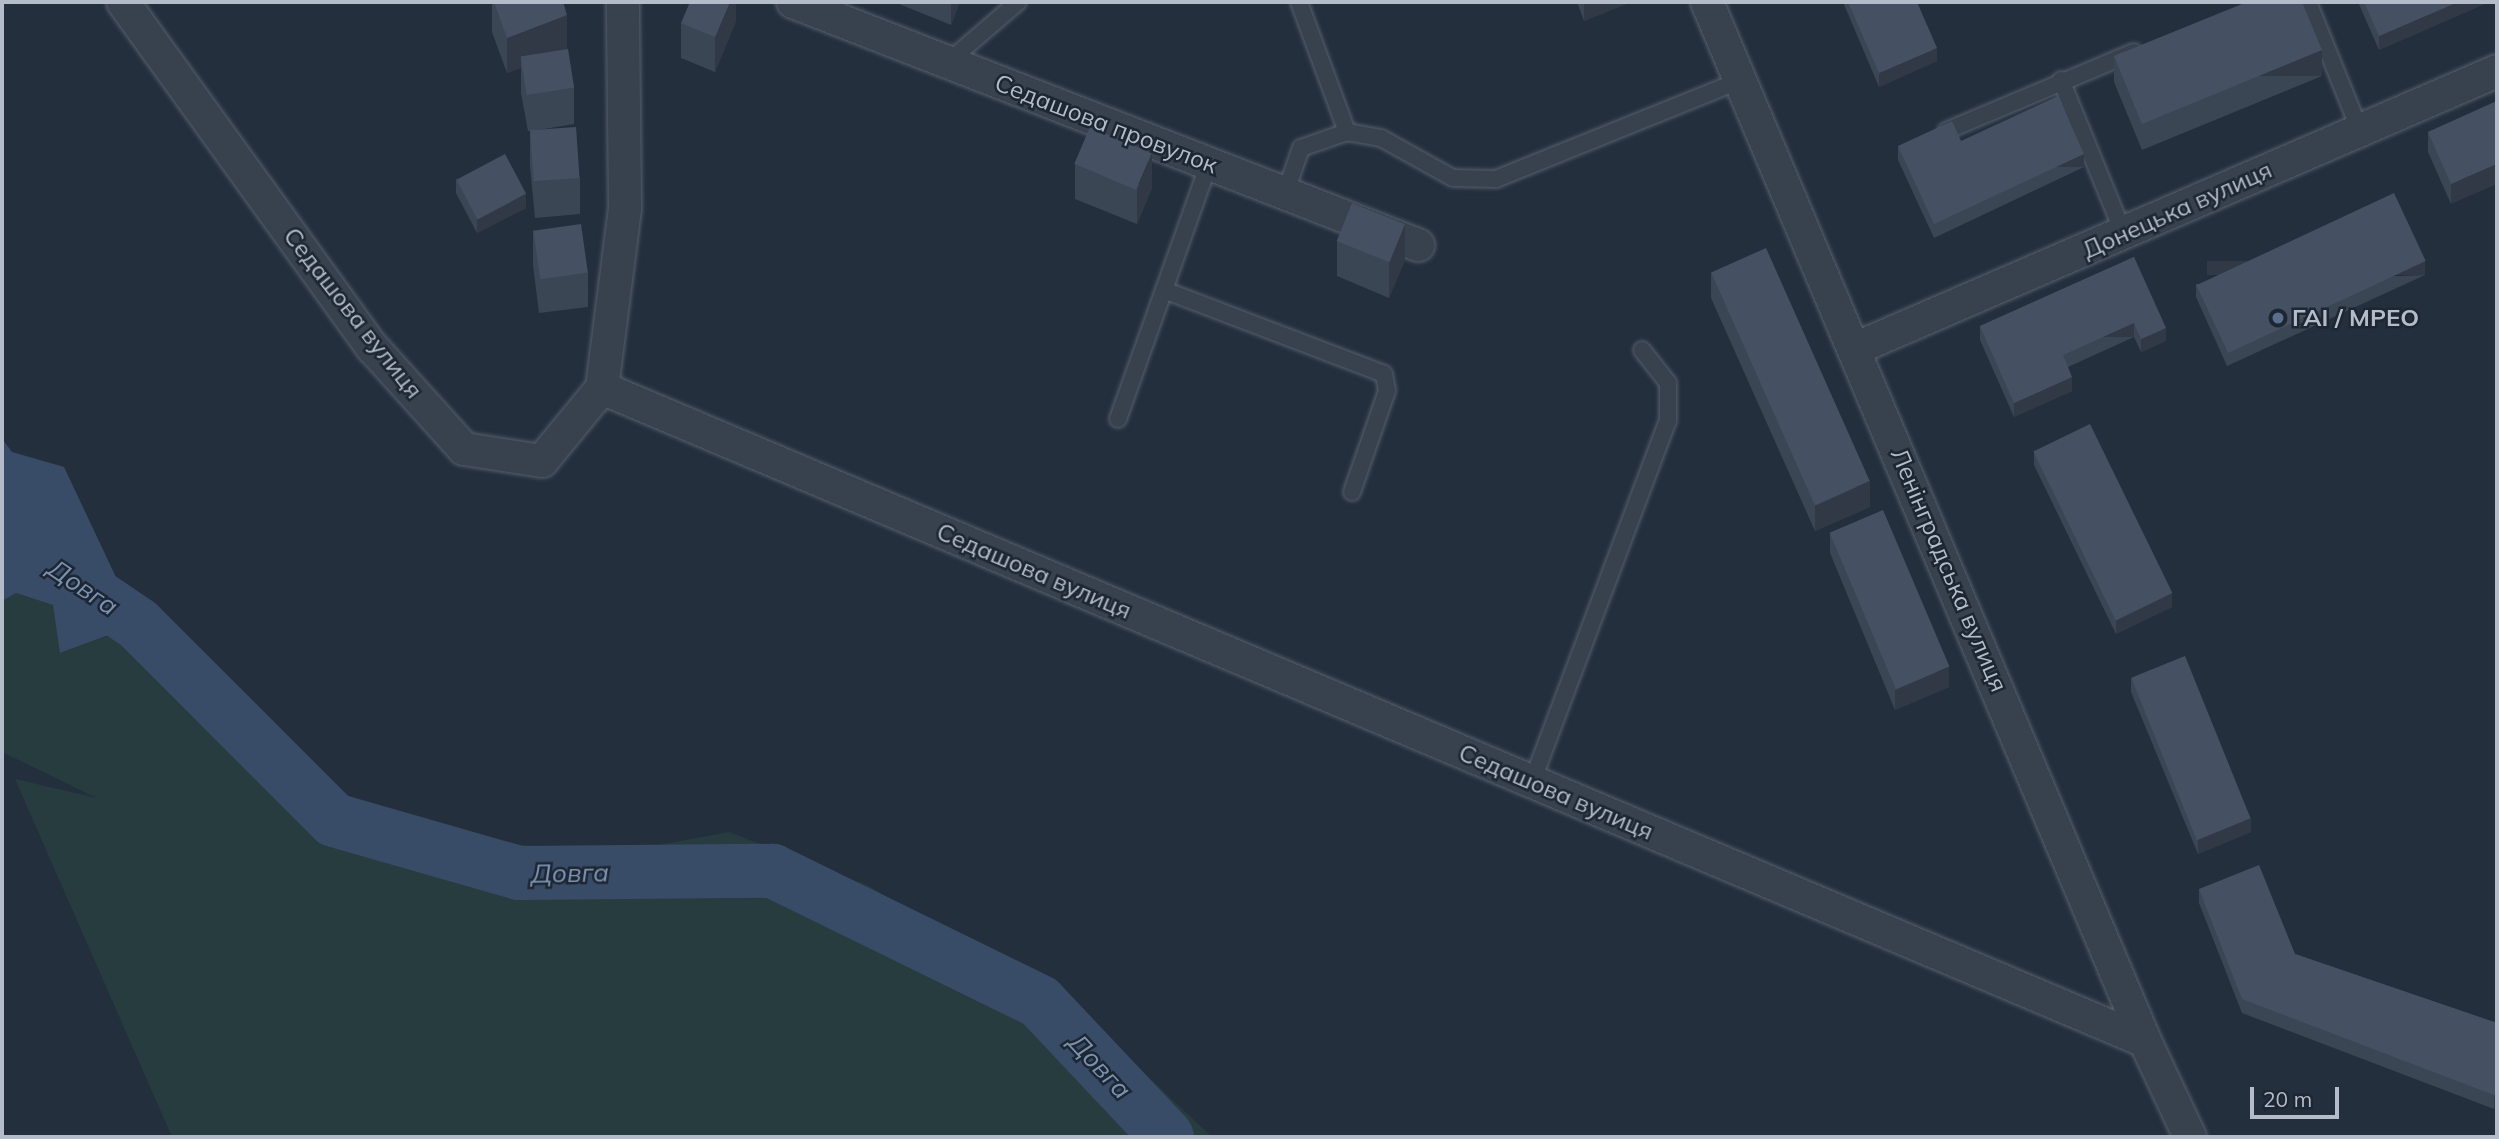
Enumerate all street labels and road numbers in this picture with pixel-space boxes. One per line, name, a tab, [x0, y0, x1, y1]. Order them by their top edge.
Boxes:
street label: Седашова провулок	[991, 68, 1221, 180]
street label: Донецька вулиця	[2078, 155, 2276, 265]
street label: Седашова вулиця	[277, 222, 429, 404]
street label: Ленінградська вулиця	[1885, 444, 2013, 696]
street label: Седашова вулиця	[932, 517, 1136, 625]
street label: Седашова вулиця	[1454, 738, 1658, 846]

